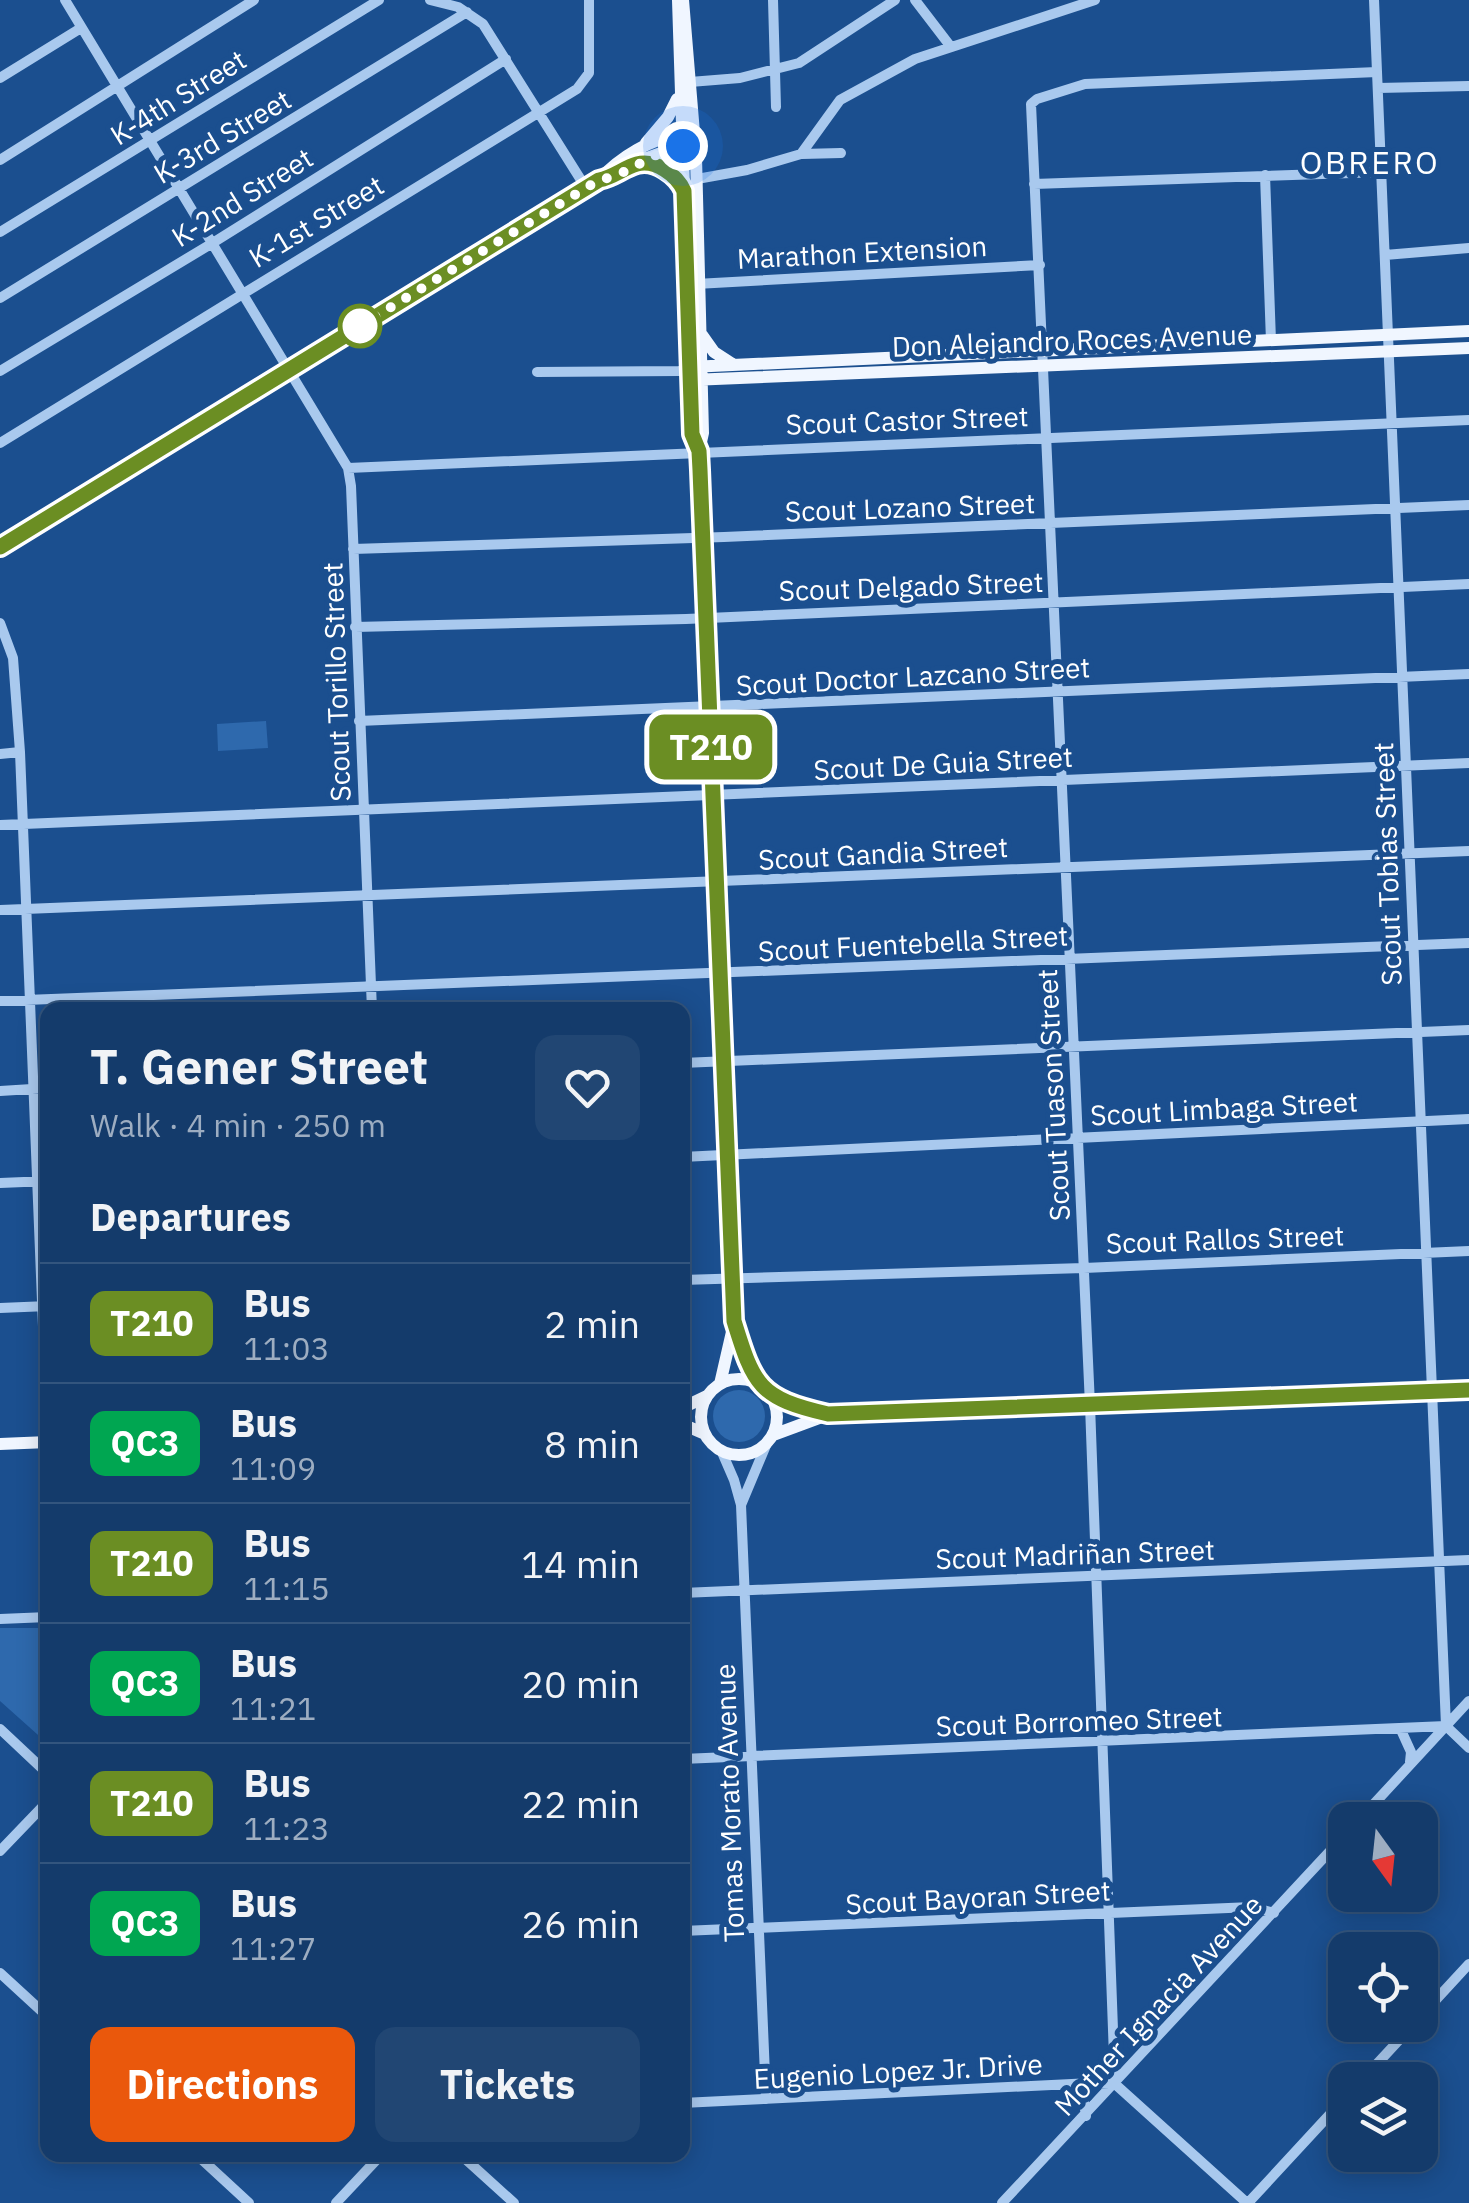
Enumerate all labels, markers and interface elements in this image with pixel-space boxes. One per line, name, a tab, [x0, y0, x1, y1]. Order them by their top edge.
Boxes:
street label: K-4th Street	[103, 41, 253, 153]
street label: K-3rd Street	[146, 80, 298, 192]
your location	[658, 121, 708, 171]
street label: K-2nd Street	[164, 139, 320, 255]
district label: OBRERO	[1300, 141, 1440, 183]
street label: K-1st Street	[242, 166, 390, 276]
street label: Marathon Extension	[736, 227, 988, 277]
unlabelled marker	[339, 305, 381, 347]
street label: Don Alejandro Roces Avenue	[891, 315, 1253, 365]
street label: Scout Castor Street	[785, 397, 1029, 443]
street label: Scout Lozano Street	[784, 484, 1036, 530]
street label: Scout Torillo Street	[313, 562, 359, 802]
street label: Scout Delgado Street	[778, 563, 1044, 609]
street label: Scout Doctor Lazcano Street	[735, 648, 1091, 704]
line badge: T210	[641, 714, 781, 780]
text: T210	[669, 724, 753, 770]
street label: Scout De Guia Street	[812, 738, 1074, 788]
street label: Scout Tobias Street	[1364, 742, 1410, 986]
street label: Scout Gandia Street	[757, 828, 1009, 878]
street label: Scout Fuentebella Street	[757, 916, 1069, 970]
street label: Scout Tuason Street	[1028, 968, 1078, 1222]
text: T. Gener Street	[90, 1035, 428, 1097]
button: heart	[535, 1035, 640, 1140]
street label: Scout Limbaga Street	[1089, 1083, 1359, 1133]
text: Walk · 4 min · 250 m	[90, 1104, 386, 1146]
text: Departures	[90, 1192, 291, 1241]
street label: Scout Rallos Street	[1105, 1216, 1345, 1262]
text: Bus	[243, 1278, 311, 1327]
text: 2 min	[544, 1299, 640, 1348]
text: T210	[110, 1300, 193, 1346]
text: 11:03	[243, 1327, 330, 1369]
text: Bus	[230, 1398, 297, 1447]
text: 8 min	[544, 1419, 640, 1468]
text: QC3	[111, 1420, 179, 1466]
text: 11:09	[230, 1447, 316, 1489]
text: Bus	[243, 1518, 311, 1567]
street label: Scout Madriñan Street	[935, 1531, 1215, 1577]
text: 14 min	[521, 1539, 640, 1588]
text: T210	[110, 1540, 193, 1586]
text: 11:15	[243, 1567, 330, 1609]
text: Bus	[230, 1638, 297, 1687]
text: 20 min	[521, 1659, 640, 1708]
text: QC3	[111, 1660, 179, 1706]
street label: Tomas Morato Avenue	[706, 1663, 752, 1943]
text: 11:21	[230, 1687, 316, 1729]
street label: Scout Borromeo Street	[935, 1698, 1223, 1744]
text: Bus	[243, 1758, 311, 1807]
text: 22 min	[521, 1779, 640, 1828]
text: T210	[110, 1780, 193, 1826]
north arrow	[1328, 1802, 1438, 1912]
map controls	[1328, 1802, 1438, 2172]
text: 11:23	[243, 1807, 330, 1849]
street label: Scout Bayoran Street	[845, 1872, 1111, 1922]
text: Bus	[230, 1878, 297, 1927]
street label: Mother Ignacia Avenue	[1046, 1887, 1270, 2123]
text: 26 min	[521, 1899, 640, 1948]
text: QC3	[111, 1900, 179, 1946]
text: 11:27	[230, 1927, 316, 1969]
button: locate	[1328, 1932, 1438, 2042]
button: Directions	[90, 2027, 355, 2142]
button: Tickets	[375, 2027, 640, 2142]
street label: Eugenio Lopez Jr. Drive	[753, 2045, 1043, 2097]
button: layers	[1328, 2062, 1438, 2172]

